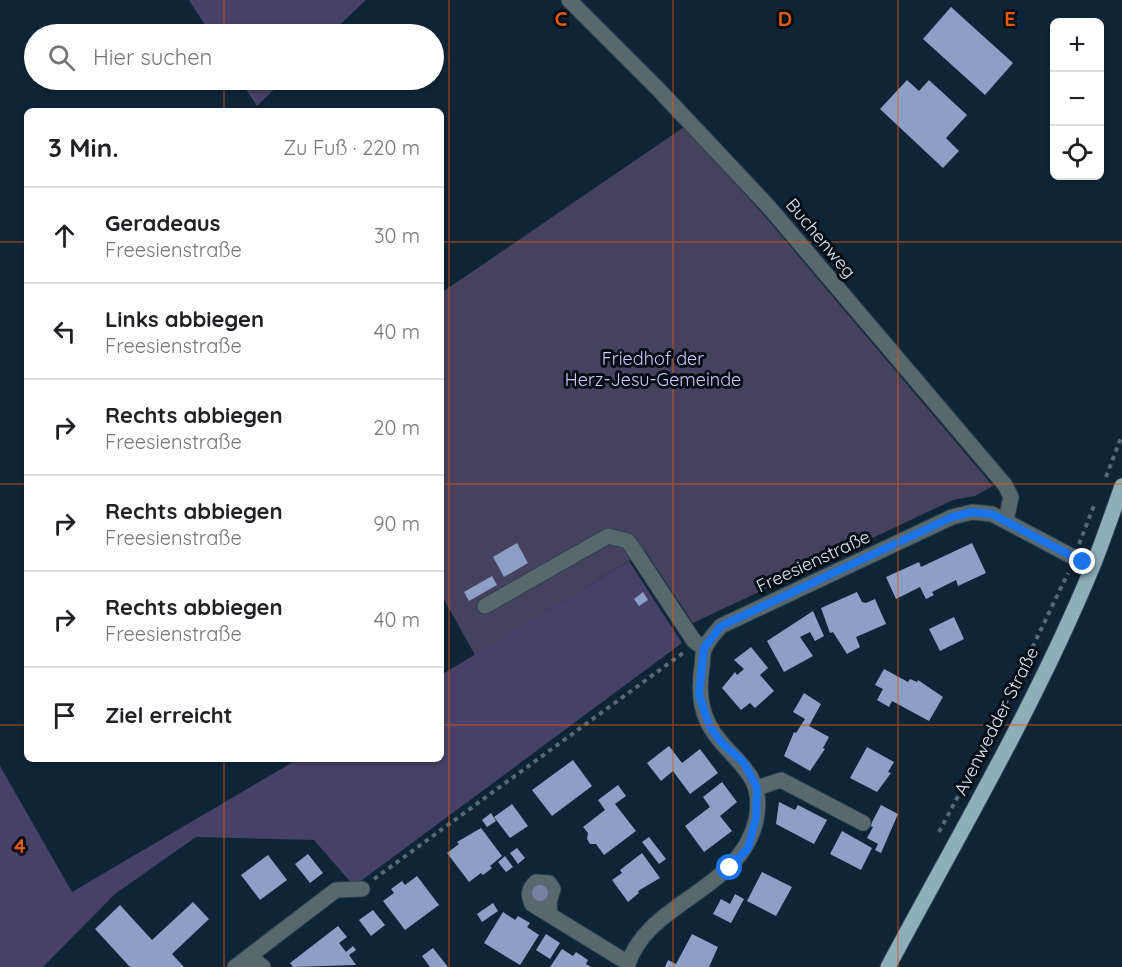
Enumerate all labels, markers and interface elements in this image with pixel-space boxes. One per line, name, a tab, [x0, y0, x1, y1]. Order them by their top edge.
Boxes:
text: C	[555, 6, 568, 31]
text: D	[778, 6, 792, 31]
text: E	[1004, 6, 1016, 31]
map controls	[1050, 18, 1104, 180]
button: +	[1050, 18, 1104, 72]
search box	[24, 24, 444, 90]
icon: search	[45, 41, 78, 74]
text: Hier suchen	[93, 43, 212, 71]
button: −	[1050, 72, 1104, 126]
button: locate	[1050, 126, 1104, 180]
text: 3 Min.	[48, 131, 119, 164]
text: Zu Fuß · 220 m	[283, 135, 420, 160]
street label: Buchenweg	[781, 193, 861, 283]
text: Geradeaus	[105, 209, 220, 237]
icon: ahead	[48, 219, 81, 252]
text: 30 m	[374, 223, 420, 248]
text: Freesienstraße	[105, 237, 242, 262]
text: Links abbiegen	[105, 305, 264, 333]
icon: left	[48, 315, 81, 348]
text: 40 m	[374, 319, 420, 344]
text: Freesienstraße	[105, 333, 242, 358]
park label: Friedhof der Herz-Jesu-Gemeinde	[565, 347, 741, 391]
text: Rechts abbiegen	[105, 401, 283, 429]
icon: right	[48, 411, 81, 444]
text: 20 m	[373, 415, 420, 440]
text: Freesienstraße	[105, 429, 242, 454]
text: Rechts abbiegen	[105, 497, 283, 525]
icon: right	[48, 507, 81, 540]
text: 90 m	[373, 511, 420, 536]
text: Freesienstraße	[105, 525, 242, 550]
street label: Freesienstraße	[752, 525, 874, 597]
route end	[1069, 548, 1095, 574]
text: Rechts abbiegen	[105, 593, 283, 621]
icon: right	[48, 603, 81, 636]
text: 40 m	[374, 607, 420, 632]
text: Freesienstraße	[105, 621, 242, 646]
street label: Avenwedder Straße	[949, 643, 1043, 799]
icon: arrive	[48, 699, 81, 732]
text: Ziel erreicht	[105, 701, 233, 729]
text: 4	[14, 833, 26, 858]
route start	[716, 854, 742, 880]

